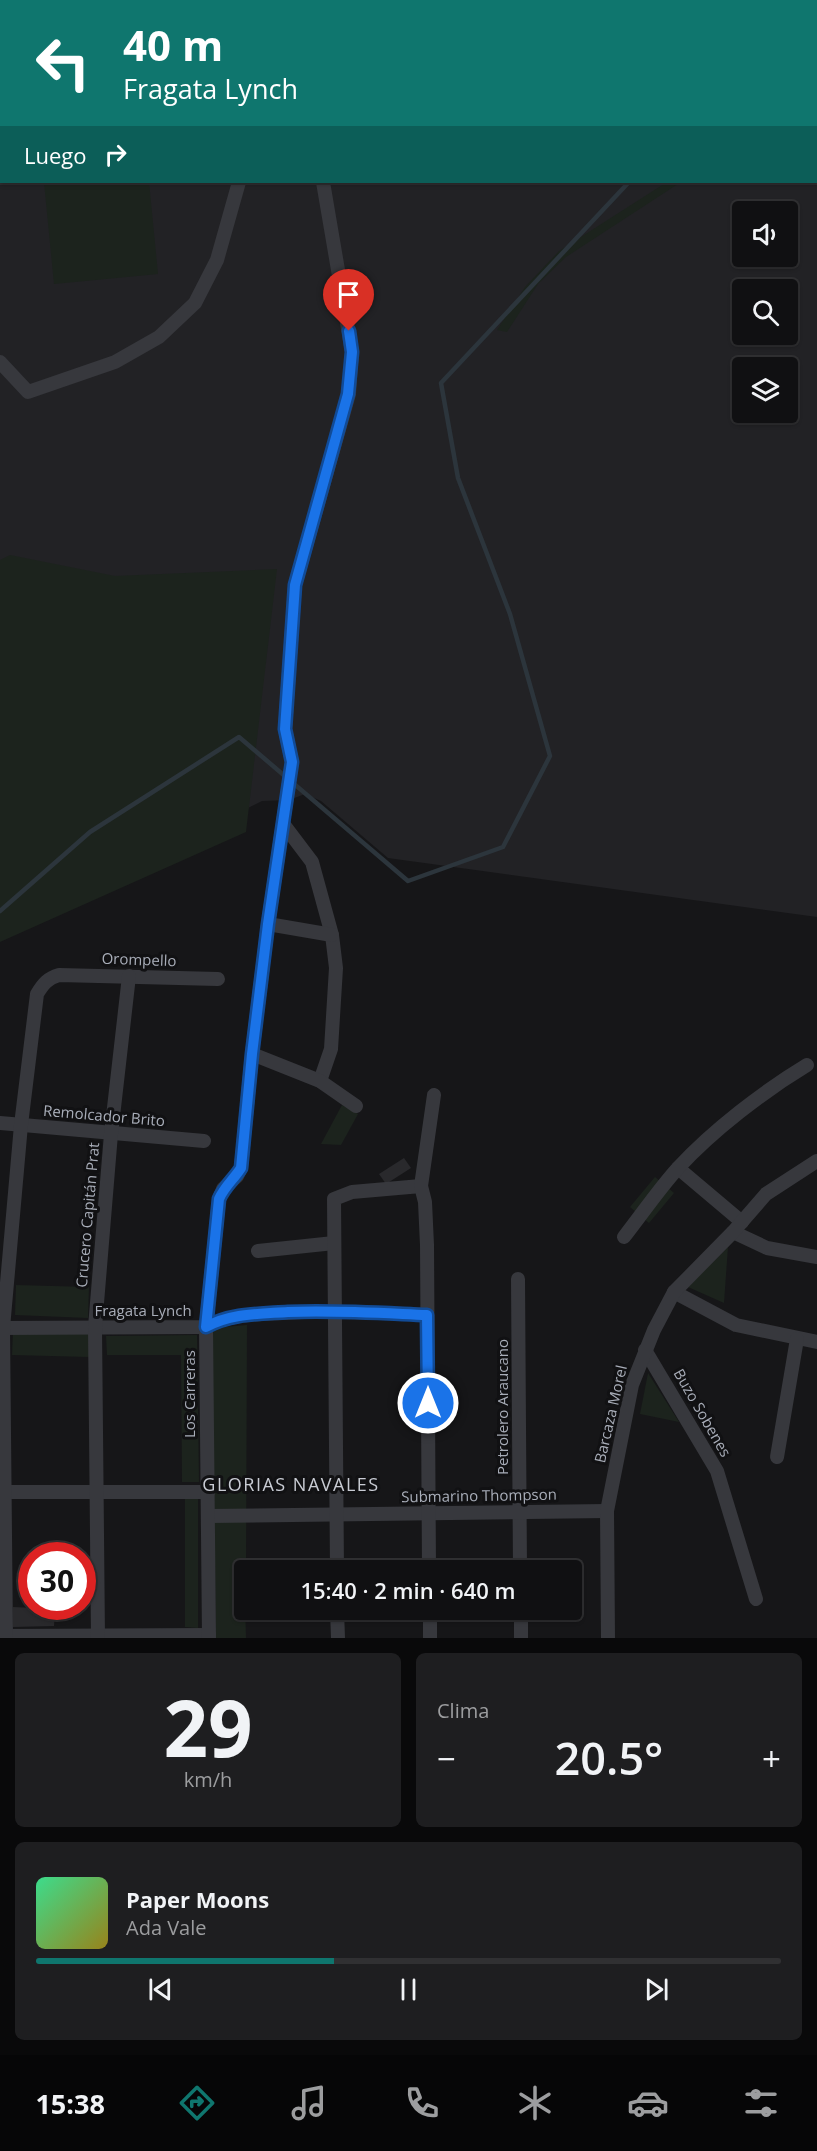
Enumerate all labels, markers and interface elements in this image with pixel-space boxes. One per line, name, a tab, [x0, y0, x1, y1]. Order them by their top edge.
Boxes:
text: 40 m	[123, 16, 223, 73]
icon: left	[24, 24, 102, 102]
text: Fragata Lynch	[123, 70, 298, 107]
icon: right	[99, 138, 132, 171]
text: Luego	[24, 140, 87, 170]
map controls	[732, 201, 798, 423]
button: sound	[732, 201, 798, 267]
pin	[323, 269, 374, 331]
icon: arrive	[332, 278, 365, 311]
button: search	[732, 279, 798, 345]
button: layers	[732, 357, 798, 423]
street label: Orompello	[101, 948, 177, 970]
street label: Remolcador Brito	[42, 1100, 166, 1130]
street label: Crucero Capitán Prat	[71, 1141, 103, 1288]
street label: Fragata Lynch	[94, 1300, 192, 1320]
street label: Petrolero Araucano	[492, 1339, 512, 1475]
street label: Los Carreras	[179, 1350, 199, 1438]
street label: Barcaza Morel	[589, 1363, 631, 1465]
street label: Buzo Sobenes	[670, 1365, 736, 1460]
position arrow	[396, 1371, 460, 1435]
district label: GLORIAS NAVALES	[202, 1472, 380, 1496]
street label: Submarino Thompson	[401, 1484, 557, 1506]
speed limit sign: 30	[18, 1542, 96, 1620]
text: 15:40 · 2 min · 640 m	[300, 1575, 516, 1605]
text: 29	[163, 1674, 253, 1780]
text: Clima	[437, 1697, 489, 1724]
text: 20.5°	[555, 1727, 663, 1788]
text: −	[437, 1736, 456, 1781]
text: +	[762, 1736, 781, 1781]
text: km/h	[184, 1766, 232, 1793]
text: Paper Moons	[126, 1884, 269, 1914]
text: Ada Vale	[126, 1914, 207, 1941]
icon: previous	[144, 1973, 177, 2006]
icon: pause	[392, 1973, 425, 2006]
icon: next	[640, 1973, 673, 2006]
icon: directions	[176, 2082, 218, 2124]
icon: music	[288, 2082, 330, 2124]
icon: phone	[401, 2082, 443, 2124]
icon: climate	[514, 2082, 556, 2124]
icon: car	[627, 2082, 669, 2124]
icon: filters	[740, 2082, 782, 2124]
text: 15:38	[35, 2085, 105, 2122]

